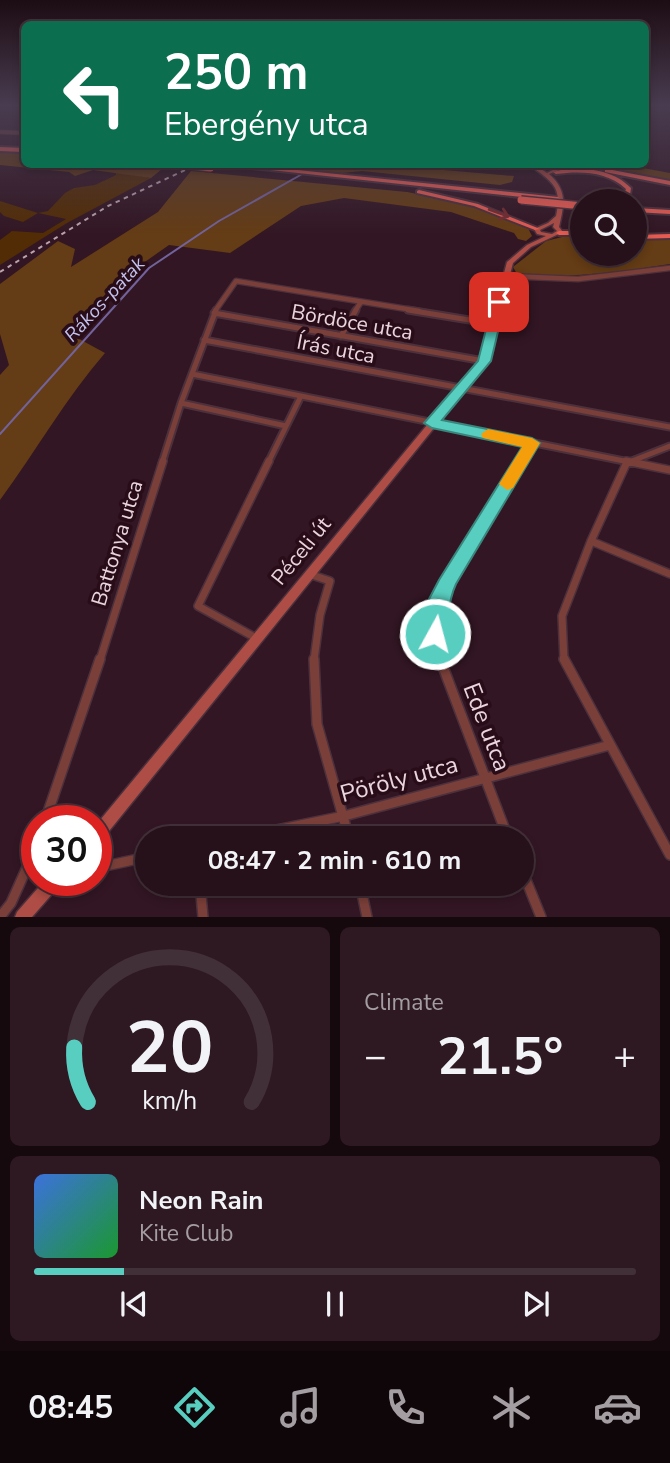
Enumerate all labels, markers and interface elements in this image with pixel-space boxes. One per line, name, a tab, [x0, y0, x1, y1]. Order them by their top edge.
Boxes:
text: 250 m	[164, 39, 308, 106]
icon: left	[49, 49, 140, 140]
text: Ebergény utca	[164, 103, 369, 146]
map controls	[570, 189, 647, 266]
button: search	[570, 189, 647, 266]
one-way arrow	[488, 208, 510, 220]
water label: Rákos-patak	[59, 251, 151, 348]
pin	[469, 272, 529, 332]
icon: arrive	[480, 283, 518, 321]
street label: Bördöce utca	[289, 298, 415, 346]
street label: Írás utca	[294, 328, 378, 370]
street label: Battonya utca	[85, 477, 149, 609]
street label: Péceli út	[265, 510, 338, 591]
position arrow	[398, 597, 472, 671]
street label: Ede utca	[456, 678, 518, 776]
street label: Pöröly utca	[337, 748, 461, 810]
speed limit sign: 30	[21, 805, 112, 896]
text: 08:47 · 2 min · 610 m	[208, 843, 461, 878]
text: Climate	[364, 987, 444, 1018]
text: 20	[126, 999, 214, 1099]
text: 21.5°	[437, 1021, 563, 1092]
text: −	[364, 1031, 387, 1082]
text: +	[613, 1031, 636, 1082]
text: km/h	[142, 1084, 198, 1118]
text: Neon Rain	[139, 1183, 264, 1218]
text: Kite Club	[139, 1218, 233, 1249]
icon: previous	[115, 1285, 153, 1323]
icon: pause	[316, 1285, 354, 1323]
icon: next	[517, 1285, 555, 1323]
icon: directions	[170, 1383, 219, 1432]
icon: music	[276, 1383, 325, 1432]
icon: phone	[381, 1383, 430, 1432]
icon: climate	[487, 1383, 536, 1432]
icon: car	[593, 1383, 642, 1432]
text: 08:45	[28, 1386, 113, 1429]

